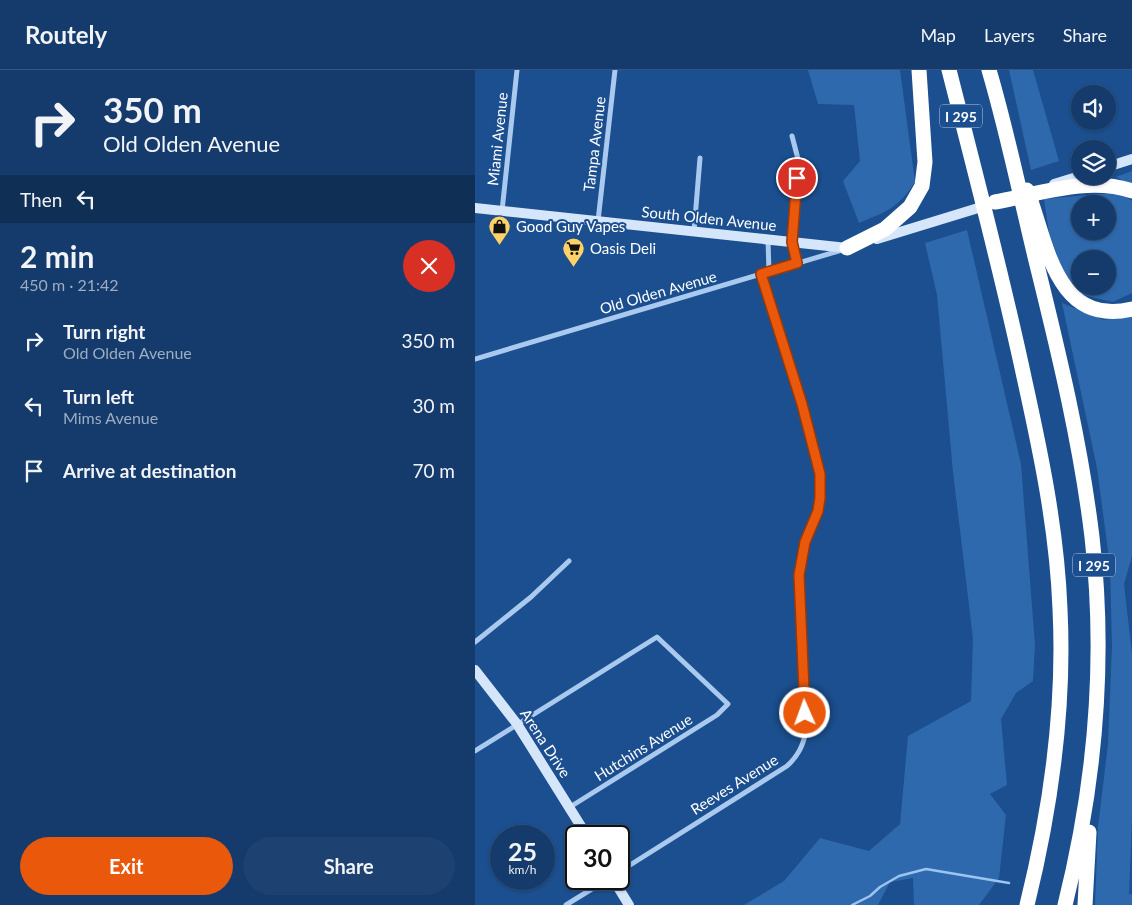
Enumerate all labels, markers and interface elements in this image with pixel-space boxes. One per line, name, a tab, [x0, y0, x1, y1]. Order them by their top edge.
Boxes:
text: Routely	[25, 20, 107, 49]
text: Map	[920, 24, 956, 46]
text: Layers	[984, 24, 1035, 46]
text: Share	[1063, 24, 1107, 46]
map controls	[1071, 85, 1116, 295]
button: sound	[1071, 85, 1116, 130]
text: 350 m	[103, 88, 202, 130]
icon: right	[20, 90, 85, 155]
street label: Miami Avenue	[483, 91, 511, 187]
street label: Tampa Avenue	[579, 95, 609, 193]
road number: I 295	[940, 104, 982, 128]
text: Old Olden Avenue	[103, 130, 280, 157]
button: layers	[1071, 140, 1116, 185]
pin	[776, 157, 818, 199]
icon: arrive	[783, 164, 811, 192]
icon: left	[72, 185, 100, 213]
text: Then	[20, 188, 62, 211]
button: +	[1071, 195, 1116, 240]
street label: South Olden Avenue	[641, 202, 777, 234]
shop icon: Good Guy Vapes	[488, 214, 512, 245]
place label: Good Guy Vapes	[516, 217, 625, 235]
supermarket icon: Oasis Deli	[562, 236, 586, 267]
text: 2 min	[20, 238, 94, 274]
place label: Oasis Deli	[590, 239, 656, 257]
button: close	[403, 240, 455, 292]
button: −	[1071, 250, 1116, 295]
street label: Old Olden Avenue	[597, 267, 719, 317]
text: 450 m · 21:42	[20, 275, 119, 294]
text: Turn right	[63, 320, 145, 343]
icon: right	[20, 327, 48, 355]
text: 350 m	[401, 329, 455, 352]
text: Old Olden Avenue	[63, 343, 192, 362]
text: Turn left	[63, 385, 134, 408]
icon: left	[20, 392, 48, 420]
text: 30 m	[412, 394, 455, 417]
text: Mims Avenue	[63, 408, 158, 427]
icon: arrive	[20, 457, 48, 485]
text: Arrive at destination	[63, 459, 236, 482]
text: 70 m	[412, 459, 455, 482]
road number: I 295	[1073, 554, 1115, 576]
position arrow	[778, 686, 830, 738]
street label: Arena Drive	[517, 705, 575, 781]
street label: Hutchins Avenue	[591, 710, 695, 784]
street label: Reeves Avenue	[687, 750, 781, 818]
speed limit sign: 30	[565, 825, 630, 890]
text: 25	[508, 836, 537, 866]
button: Exit	[20, 837, 233, 895]
button: Share	[243, 837, 455, 895]
text: km/h	[508, 862, 537, 877]

